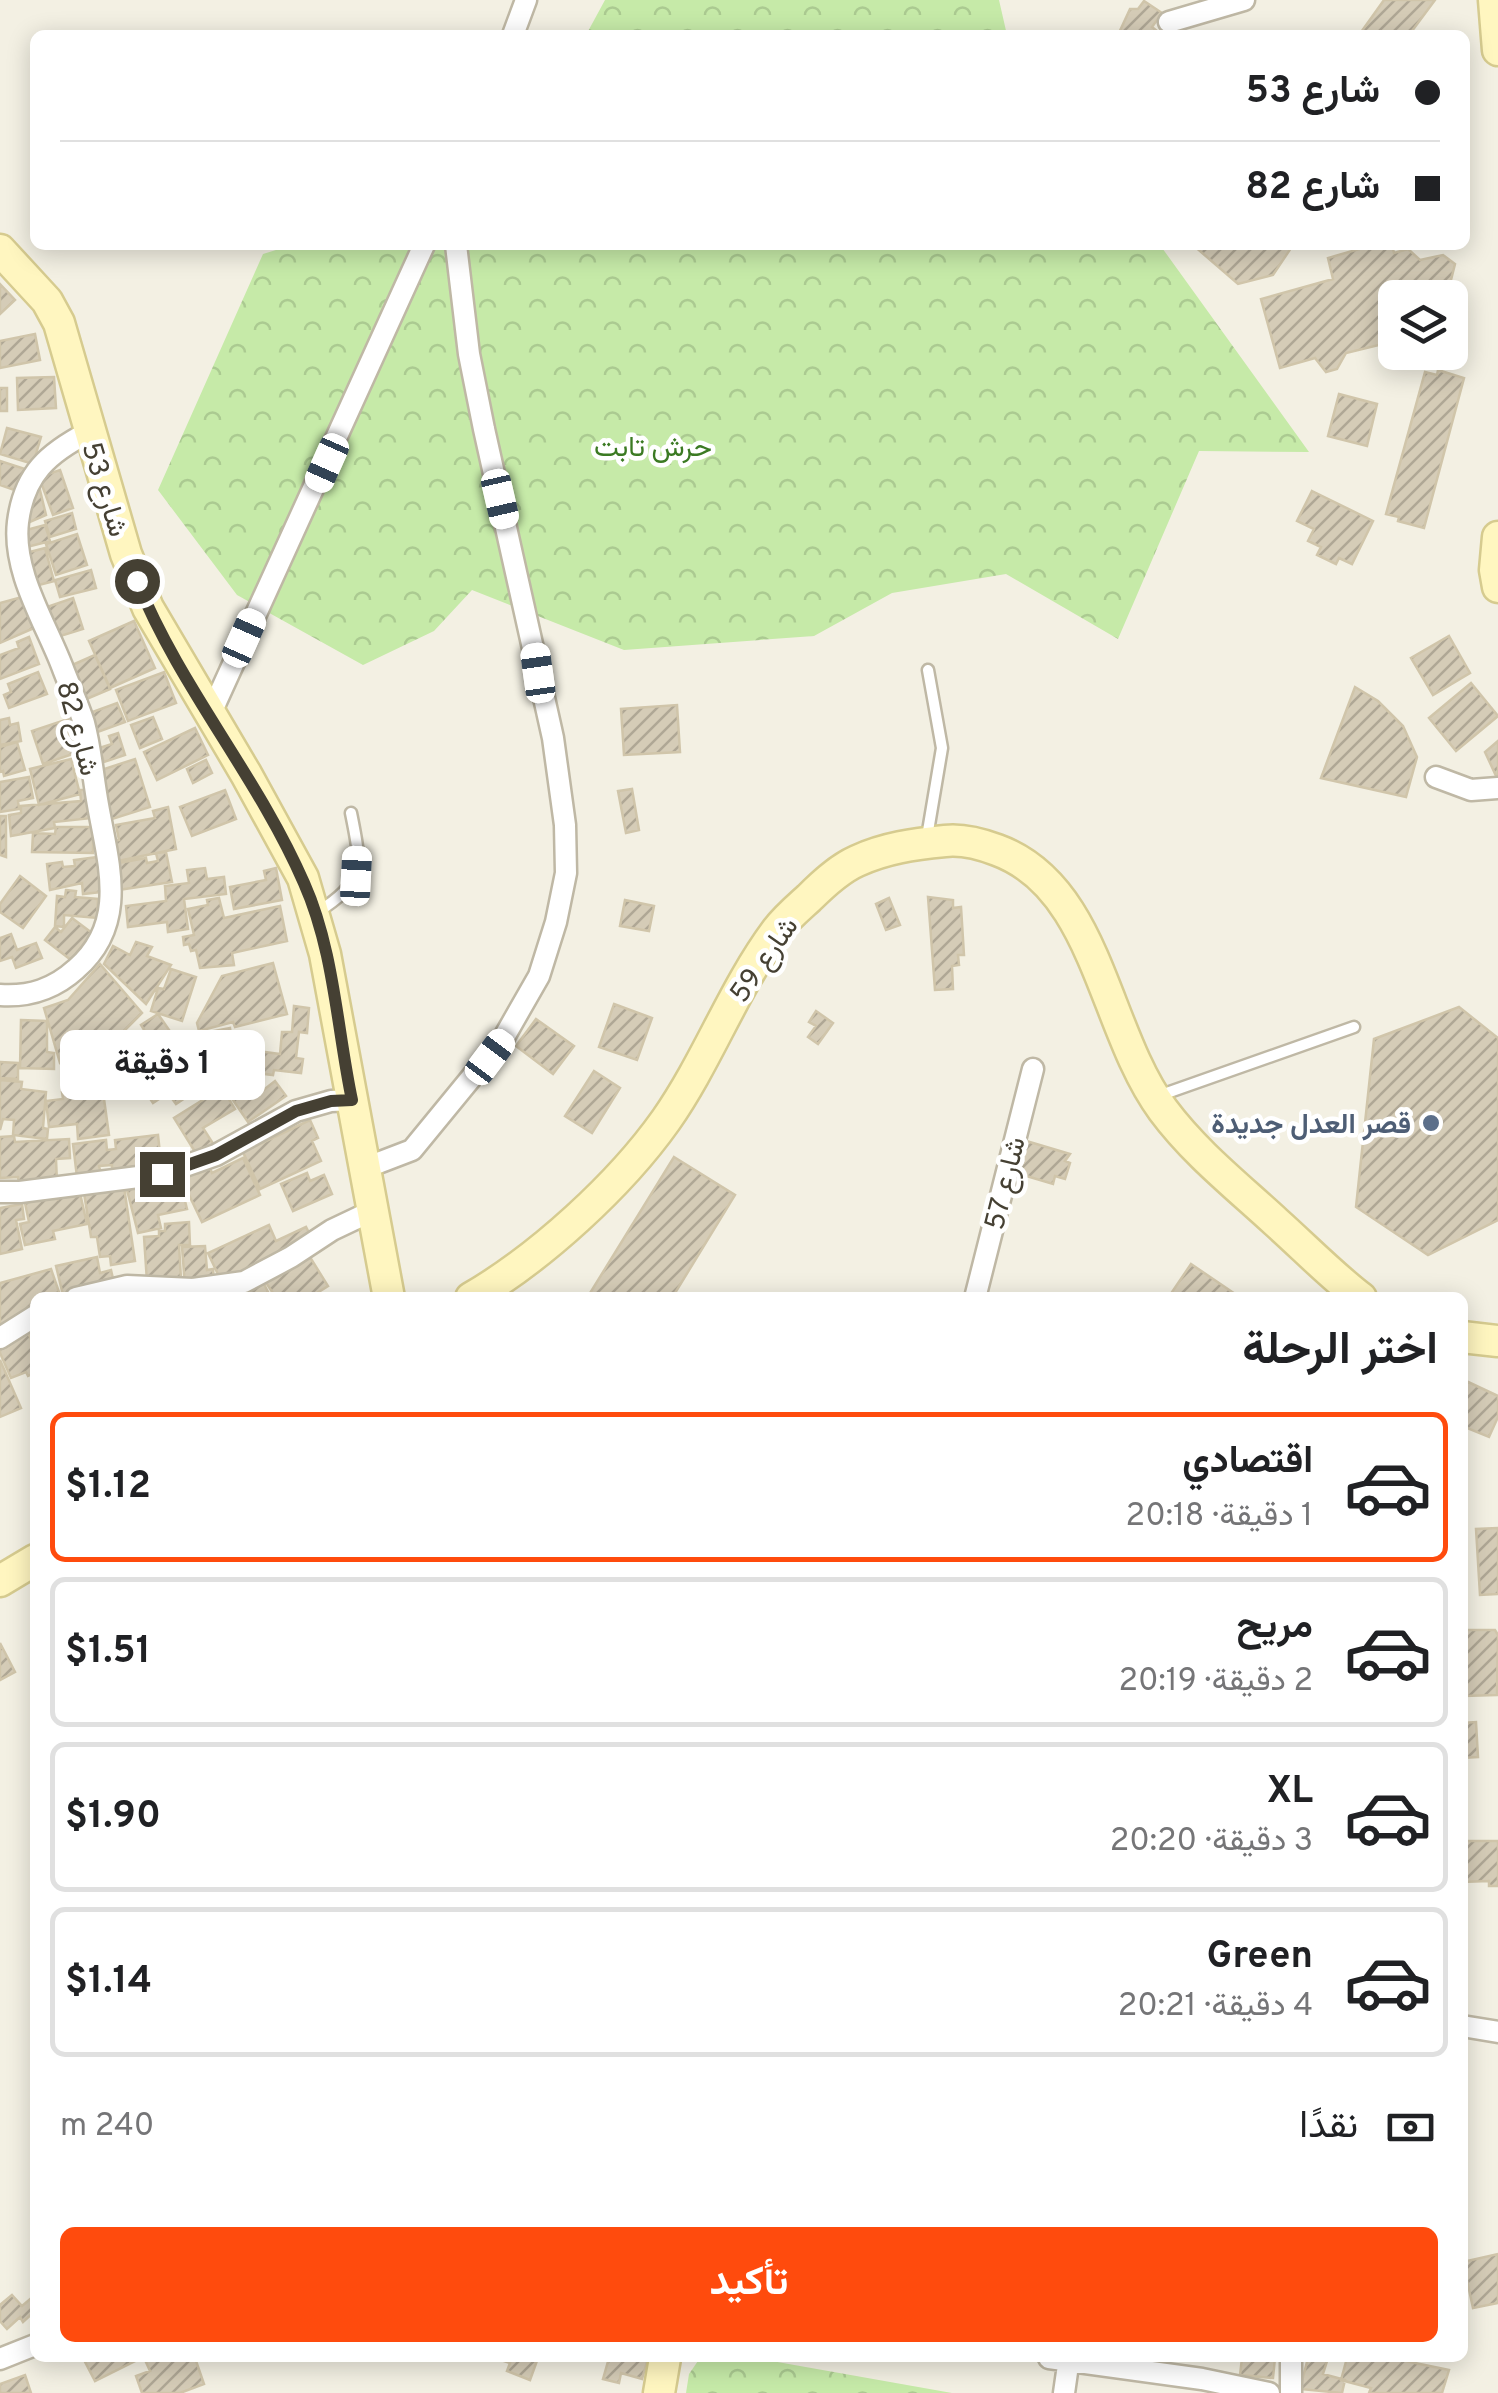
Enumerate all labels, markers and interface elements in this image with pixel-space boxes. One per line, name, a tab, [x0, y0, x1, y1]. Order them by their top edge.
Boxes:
text: شارع 53	[1246, 68, 1380, 117]
text: شارع 82	[1245, 164, 1380, 213]
map controls	[1378, 280, 1468, 370]
button: layers	[1378, 280, 1468, 370]
car	[301, 429, 353, 497]
park label: حرش تابت	[594, 431, 712, 467]
street label: شارع 53	[72, 438, 135, 542]
car	[479, 466, 521, 532]
route start	[115, 559, 160, 604]
car	[218, 604, 270, 672]
car	[519, 641, 557, 705]
street label: شارع 82	[46, 677, 106, 780]
car	[339, 845, 373, 907]
street label: شارع 59	[723, 911, 808, 1011]
car	[460, 1024, 520, 1090]
callout: 1 دقيقة	[59, 1029, 264, 1099]
text: 1 دقيقة	[114, 1045, 211, 1085]
place label: قصر العدل جديدة	[1211, 1108, 1411, 1144]
marker: قصر العدل جديدة	[1420, 1112, 1442, 1134]
street label: شارع 57	[978, 1133, 1036, 1234]
route end	[140, 1152, 185, 1197]
text: اختر الرحلة	[1242, 1323, 1438, 1380]
text: اقتصادي	[1182, 1438, 1313, 1487]
icon: car	[1343, 1442, 1433, 1532]
text: $1.12	[65, 1463, 151, 1512]
text: 1 دقيقة · 20:18	[1126, 1497, 1313, 1537]
text: مريح	[1237, 1603, 1313, 1652]
icon: car	[1343, 1607, 1433, 1697]
text: $1.51	[65, 1628, 151, 1677]
text: 2 دقيقة · 20:19	[1118, 1662, 1313, 1702]
text: XL	[1266, 1768, 1313, 1817]
icon: car	[1343, 1772, 1433, 1862]
text: $1.90	[65, 1793, 161, 1842]
text: 3 دقيقة · 20:20	[1110, 1822, 1313, 1862]
text: Green	[1207, 1933, 1313, 1982]
icon: car	[1343, 1937, 1433, 2027]
text: $1.14	[65, 1958, 152, 2007]
text: 4 دقيقة · 20:21	[1118, 1987, 1313, 2027]
icon: cash	[1383, 2100, 1438, 2155]
text: نقدًا	[1299, 2103, 1358, 2152]
text: 240 m	[60, 2107, 154, 2147]
button: تأكيد	[60, 2227, 1438, 2342]

